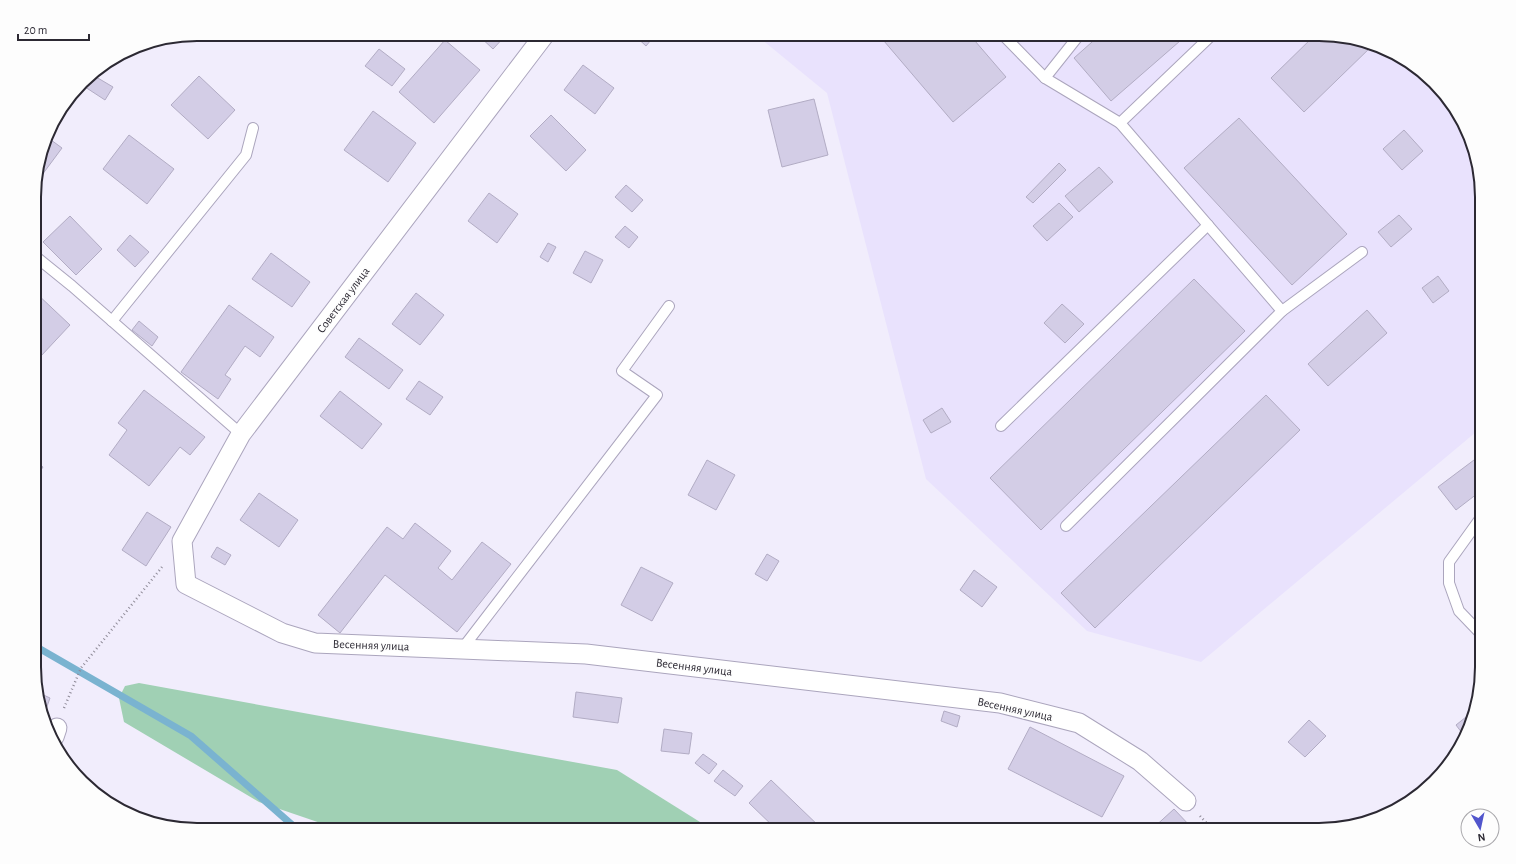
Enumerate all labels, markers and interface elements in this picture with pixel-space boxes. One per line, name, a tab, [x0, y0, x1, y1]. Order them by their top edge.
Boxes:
scale bar	[18, 16, 89, 42]
text: 20 m	[24, 24, 47, 36]
street label: Советская улица	[314, 264, 373, 336]
street label: Весенняя улица	[332, 638, 410, 653]
street label: Весенняя улица	[655, 656, 733, 679]
street label: Весенняя улица	[976, 695, 1054, 724]
north arrow	[1460, 808, 1500, 848]
text: N	[1477, 831, 1486, 843]

